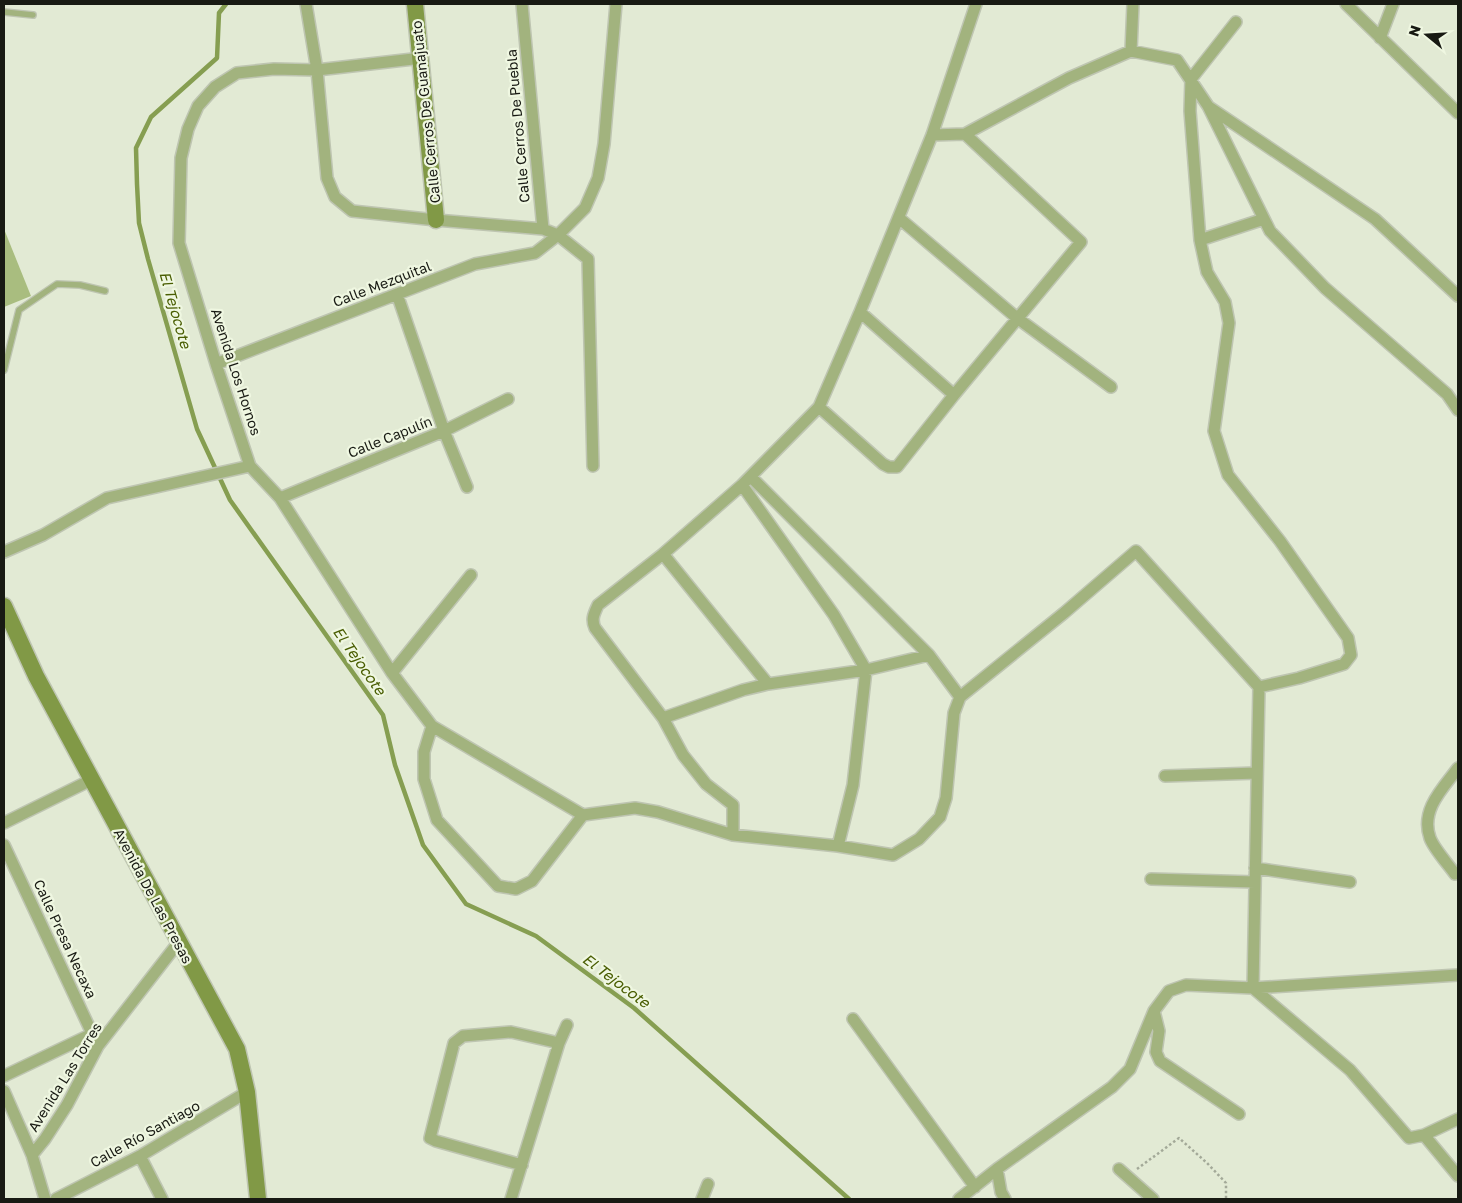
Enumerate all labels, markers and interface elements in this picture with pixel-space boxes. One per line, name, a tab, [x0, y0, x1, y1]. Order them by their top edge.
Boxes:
north arrow	[1402, 10, 1452, 60]
street label: Calle Cerros De Guanajuato	[407, 20, 444, 204]
text: N	[1404, 23, 1424, 39]
street label: Calle Cerros De Puebla	[502, 49, 533, 203]
street label: Calle Mezquital	[330, 257, 433, 310]
water label: El Tejocote	[155, 269, 196, 352]
street label: Avenida Los Hornos	[208, 306, 265, 438]
street label: Calle Capulín	[345, 412, 434, 461]
water label: El Tejocote	[329, 623, 391, 700]
street label: Avenida De Las Presas	[111, 825, 196, 966]
street label: Calle Presa Necaxa	[30, 877, 100, 1001]
water label: El Tejocote	[579, 949, 655, 1013]
street label: Avenida Las Torres	[24, 1019, 105, 1135]
street label: Calle Río Santiago	[87, 1096, 203, 1171]

